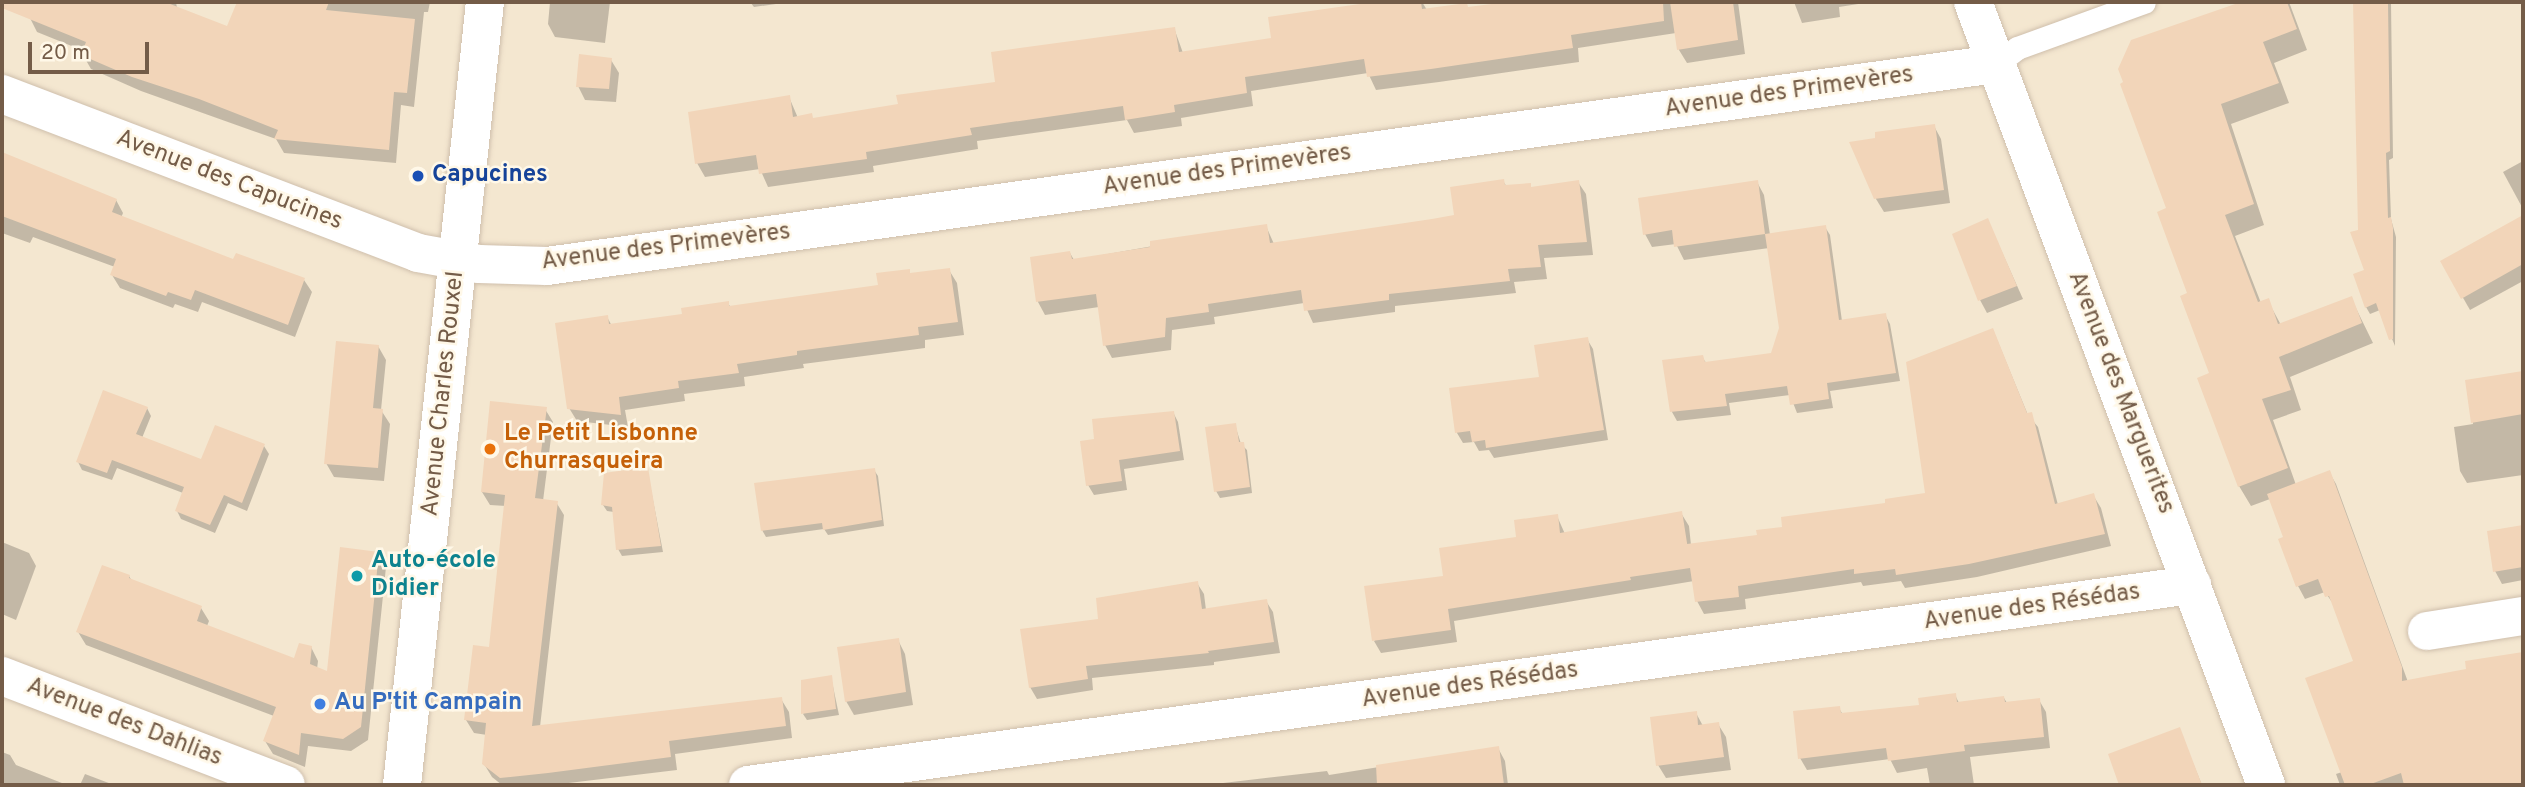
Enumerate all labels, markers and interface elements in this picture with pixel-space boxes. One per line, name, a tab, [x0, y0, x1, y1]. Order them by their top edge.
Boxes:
scale bar	[32, 28, 152, 72]
text: 20 m	[41, 40, 90, 67]
street label: Avenue des Primevères	[1663, 61, 1915, 125]
street label: Avenue des Capucines	[112, 125, 346, 237]
street label: Avenue des Primevères	[1101, 139, 1353, 203]
place label: Capucines	[432, 162, 548, 190]
marker: Capucines	[410, 168, 426, 184]
street label: Avenue des Primevères	[540, 218, 792, 278]
street label: Avenue des Marguerites	[2060, 268, 2180, 518]
street label: Avenue Charles Rouxel	[417, 270, 471, 518]
place label: Le Petit Lisbonne Churrasqueira	[504, 421, 698, 477]
marker: Le Petit Lisbonne Churrasqueira	[482, 441, 498, 457]
place label: Auto-école Didier	[371, 548, 496, 604]
marker: Auto-école Didier	[349, 568, 365, 584]
street label: Avenue des Résédas	[1922, 579, 2142, 637]
street label: Avenue des Résédas	[1360, 657, 1580, 715]
street label: Avenue des Dahlias	[22, 672, 226, 774]
place label: Au P'tit Campain	[334, 690, 522, 718]
marker: Au P'tit Campain	[312, 696, 328, 712]

